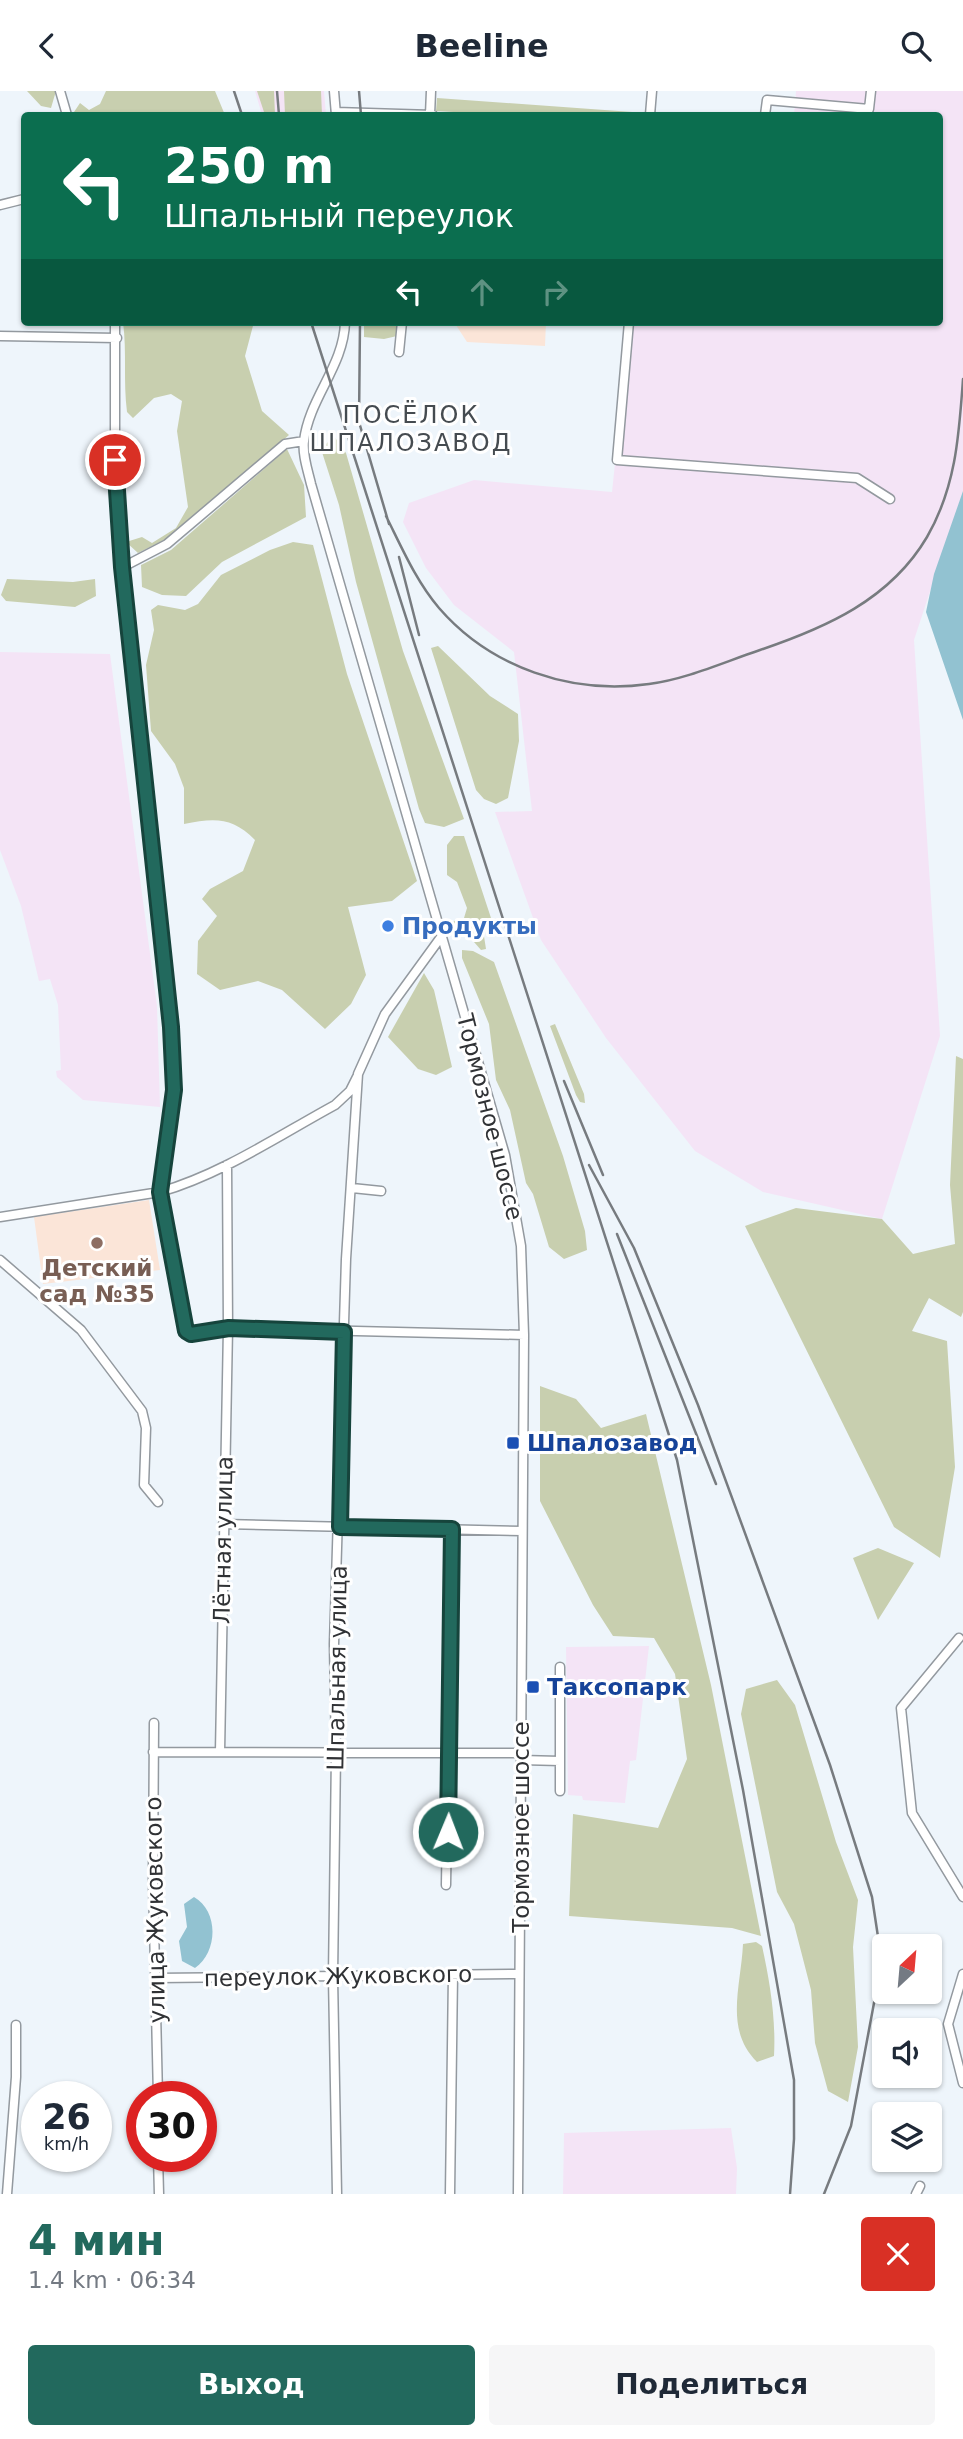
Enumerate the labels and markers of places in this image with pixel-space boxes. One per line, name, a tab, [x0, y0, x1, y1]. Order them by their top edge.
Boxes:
pin	[85, 430, 145, 490]
place label: Продукты	[402, 913, 537, 939]
marker: Продукты	[380, 918, 396, 934]
marker: Детский сад №35	[89, 1235, 105, 1251]
place label: Детский сад №35	[39, 1255, 155, 1307]
place label: Шпалозавод	[527, 1430, 697, 1456]
marker: Шпалозавод	[505, 1435, 521, 1451]
place label: Таксопарк	[547, 1674, 687, 1700]
marker: Таксопарк	[525, 1679, 541, 1695]

